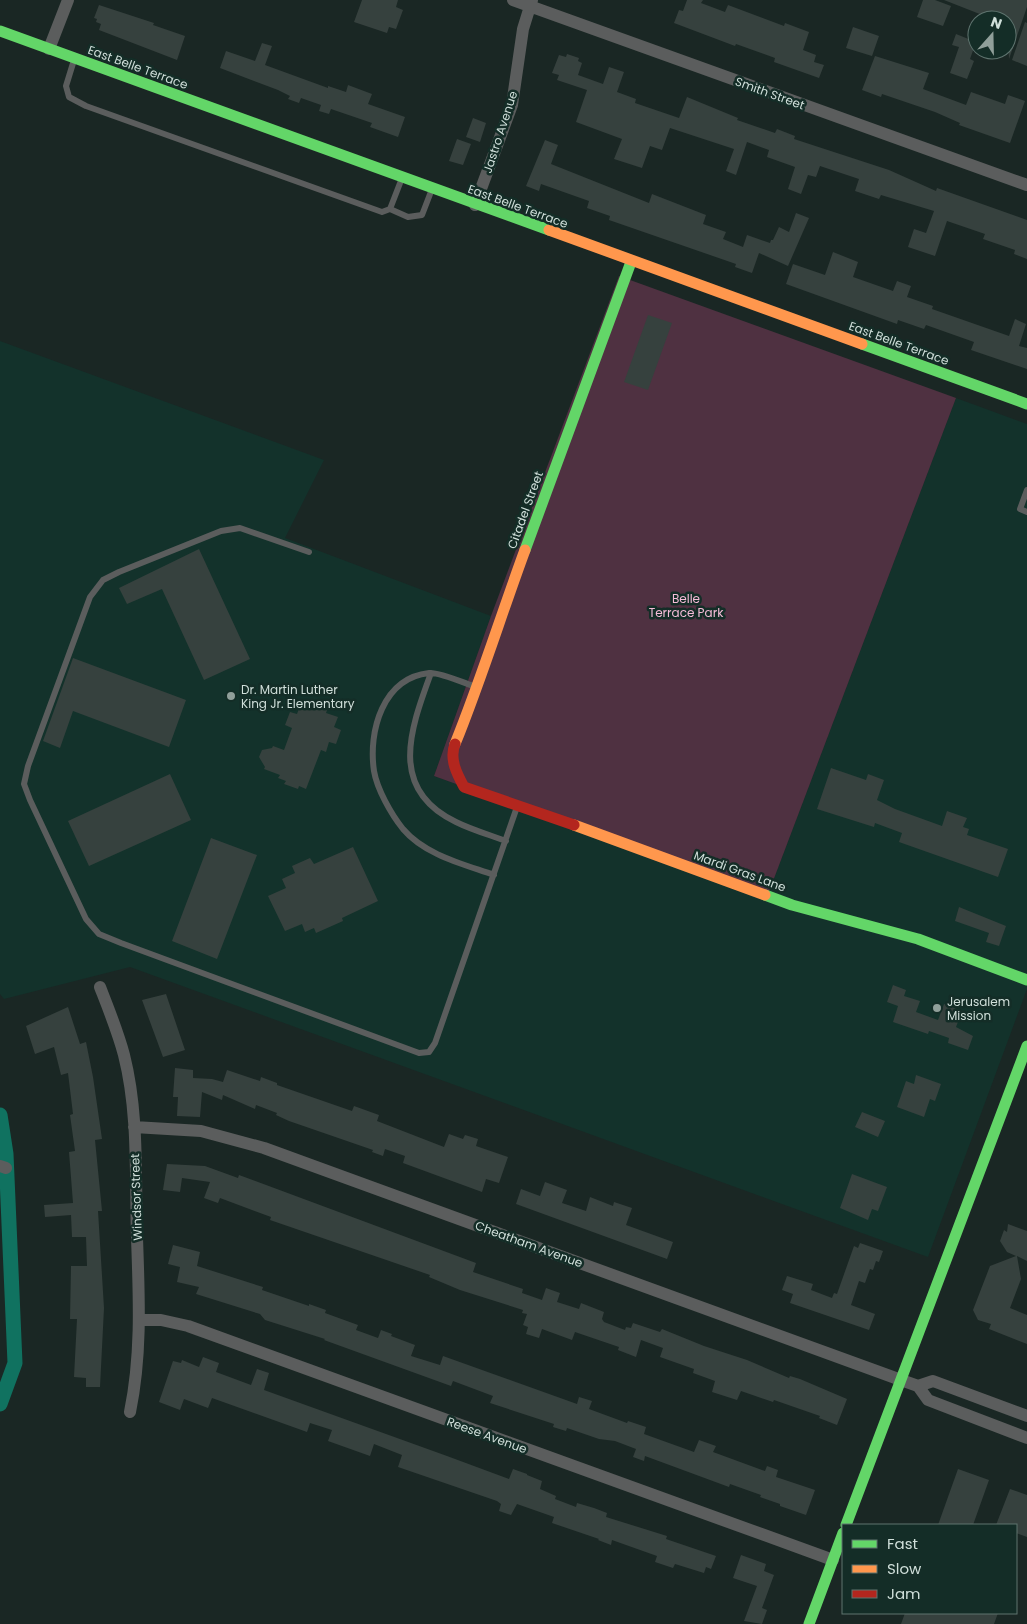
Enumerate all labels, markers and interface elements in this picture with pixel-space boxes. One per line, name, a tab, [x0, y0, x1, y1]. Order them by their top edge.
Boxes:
north arrow	[967, 10, 1017, 60]
text: N	[988, 12, 1005, 34]
street label: East Belle Terrace	[86, 41, 190, 93]
street label: Smith Street	[733, 73, 807, 113]
street label: Jastro Avenue	[479, 89, 521, 175]
street label: East Belle Terrace	[466, 180, 570, 232]
street label: East Belle Terrace	[847, 317, 951, 369]
street label: Citadel Street	[503, 469, 547, 551]
park label: Belle Terrace Park	[649, 590, 724, 621]
place label: Dr. Martin Luther King Jr. Elementary	[241, 681, 355, 712]
marker: Dr. Martin Luther King Jr. Elementary	[225, 690, 237, 702]
street label: Mardi Gras Lane	[692, 846, 788, 896]
place label: Jerusalem Mission	[947, 993, 1010, 1024]
marker: Jerusalem Mission	[931, 1002, 943, 1014]
street label: Windsor Street	[126, 1153, 146, 1241]
street label: Cheatham Avenue	[473, 1217, 585, 1271]
street label: Reese Avenue	[445, 1413, 529, 1457]
legend	[842, 1524, 1017, 1614]
text: Fast	[887, 1533, 918, 1554]
text: Slow	[887, 1558, 922, 1579]
text: Jam	[887, 1583, 921, 1604]

